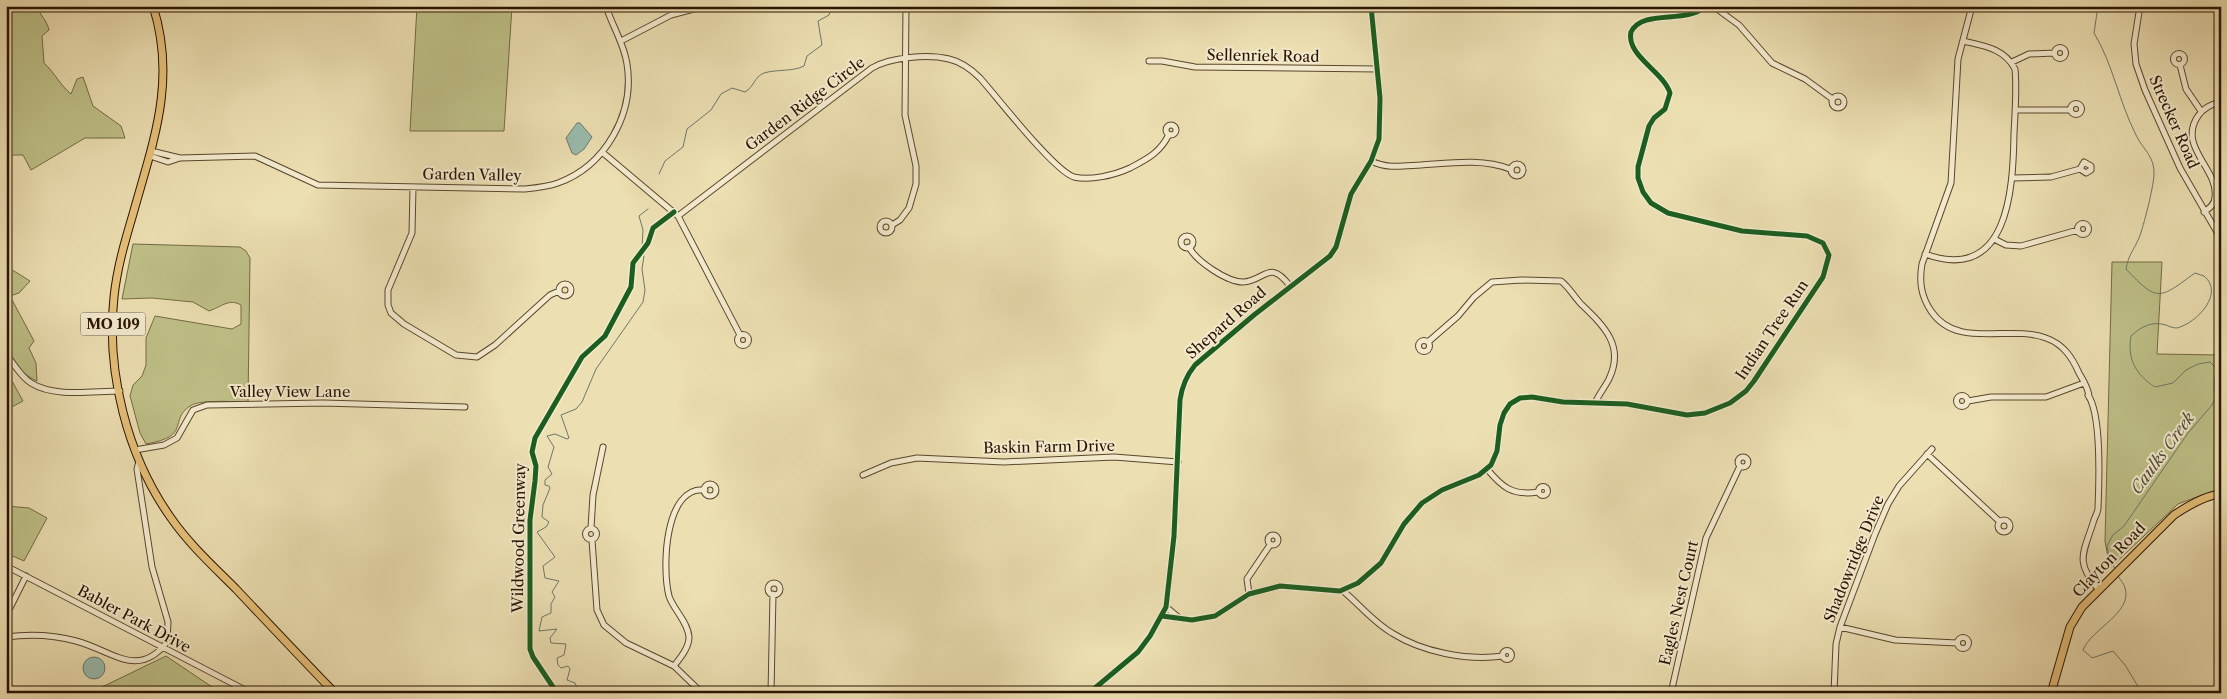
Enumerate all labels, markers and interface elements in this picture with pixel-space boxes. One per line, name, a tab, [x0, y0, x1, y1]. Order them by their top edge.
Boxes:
street label: Sellenriek Road	[1206, 45, 1320, 66]
street label: Garden Ridge Circle	[741, 52, 868, 155]
street label: Strecker Road	[2145, 72, 2204, 171]
street label: Garden Valley	[422, 164, 522, 185]
street label: Indian Tree Run	[1731, 276, 1812, 383]
street label: Shepard Road	[1182, 283, 1270, 363]
road number: MO 109	[80, 312, 146, 336]
street label: Valley View Lane	[229, 382, 350, 401]
water label: Caulks Creek	[2126, 408, 2199, 498]
street label: Baskin Farm Drive	[983, 436, 1115, 457]
street label: Wildwood Greenway	[508, 462, 529, 614]
street label: Shadowridge Drive	[1819, 492, 1888, 625]
street label: Clayton Road	[2068, 518, 2149, 601]
street label: Eagles Nest Court	[1655, 538, 1702, 667]
street label: Babler Park Drive	[74, 581, 194, 656]

